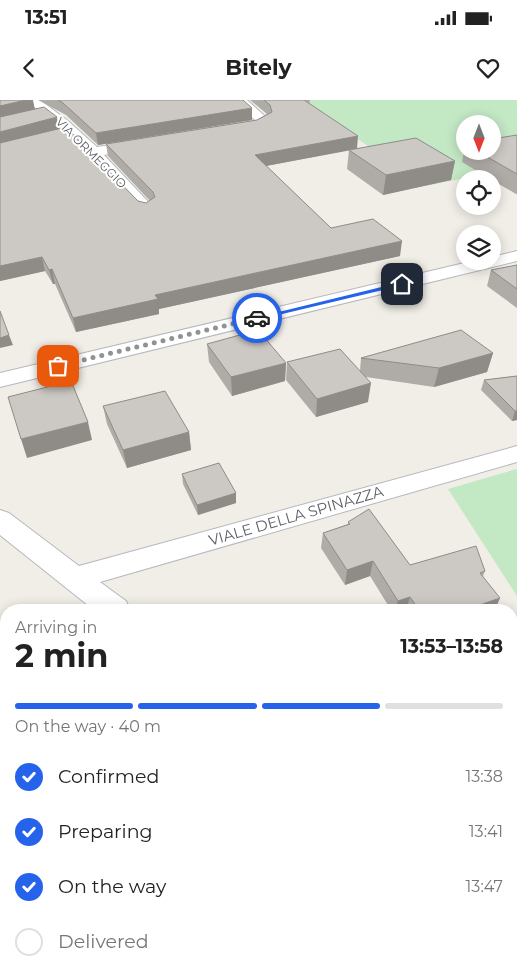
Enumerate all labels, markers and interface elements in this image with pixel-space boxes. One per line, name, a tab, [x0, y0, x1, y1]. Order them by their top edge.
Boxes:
text: 13:51	[25, 6, 67, 29]
icon: back	[15, 54, 43, 82]
text: Bitely	[225, 54, 292, 81]
icon: heart	[474, 54, 502, 82]
street label: VIA ORMEGGIO	[53, 114, 130, 191]
north arrow	[456, 115, 501, 160]
map controls	[456, 115, 501, 270]
button: locate	[456, 170, 501, 215]
button: layers	[456, 225, 501, 270]
pin	[381, 263, 423, 305]
icon: home	[388, 270, 416, 298]
courier	[232, 293, 282, 343]
icon: car	[243, 304, 271, 332]
pin	[37, 345, 79, 387]
icon: bag	[44, 352, 72, 380]
street label: VIALE DELLA SPINAZZA	[206, 481, 386, 550]
text: Arriving in	[15, 618, 97, 637]
text: 13:53–13:58	[400, 635, 503, 658]
text: 2 min	[15, 636, 108, 675]
text: On the way · 40 m	[15, 717, 161, 736]
icon: check	[15, 763, 43, 791]
text: Confirmed	[58, 765, 159, 788]
text: 13:38	[466, 767, 503, 786]
icon: check	[15, 818, 43, 846]
text: Preparing	[58, 820, 153, 843]
text: 13:41	[469, 822, 503, 841]
icon: check	[15, 873, 43, 901]
text: On the way	[58, 875, 166, 898]
text: 13:47	[466, 877, 503, 896]
text: Delivered	[58, 930, 149, 953]

